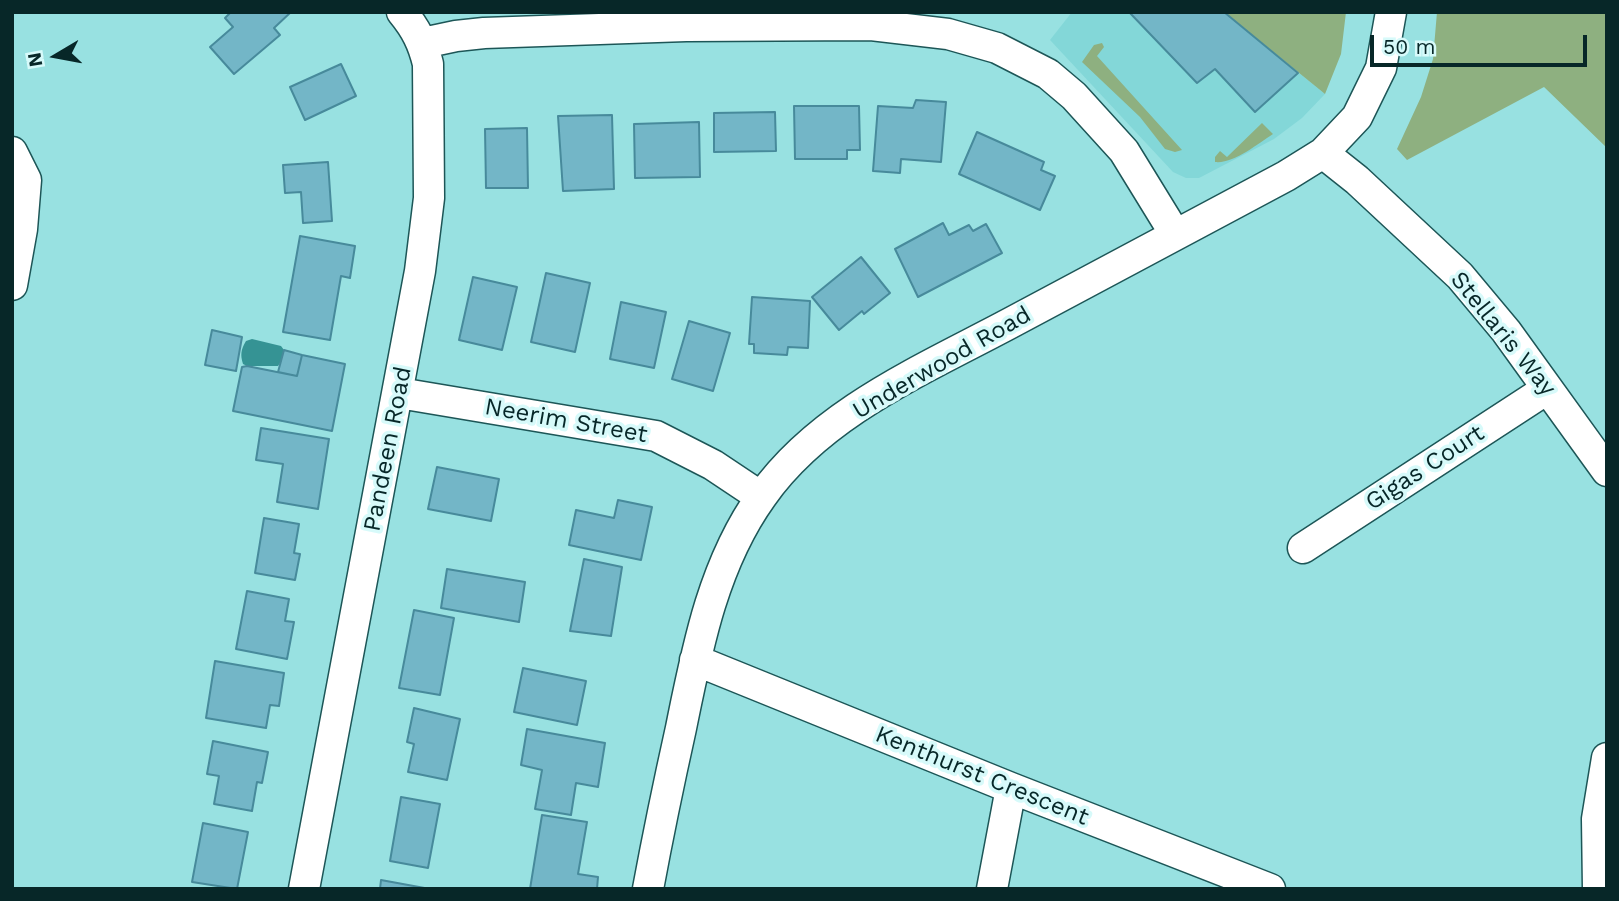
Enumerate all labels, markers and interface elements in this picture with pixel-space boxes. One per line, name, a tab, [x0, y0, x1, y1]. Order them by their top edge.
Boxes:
north arrow	[21, 21, 91, 91]
scale bar	[1374, 21, 1591, 65]
text: 50 m	[1383, 34, 1435, 59]
text: N	[22, 51, 47, 69]
street label: Stellaris Way	[1444, 266, 1562, 402]
street label: Underwood Road	[848, 300, 1036, 426]
street label: Pandeen Road	[358, 364, 418, 534]
street label: Neerim Street	[482, 393, 650, 449]
street label: Gigas Court	[1360, 419, 1490, 517]
street label: Kenthurst Crescent	[871, 720, 1093, 832]

